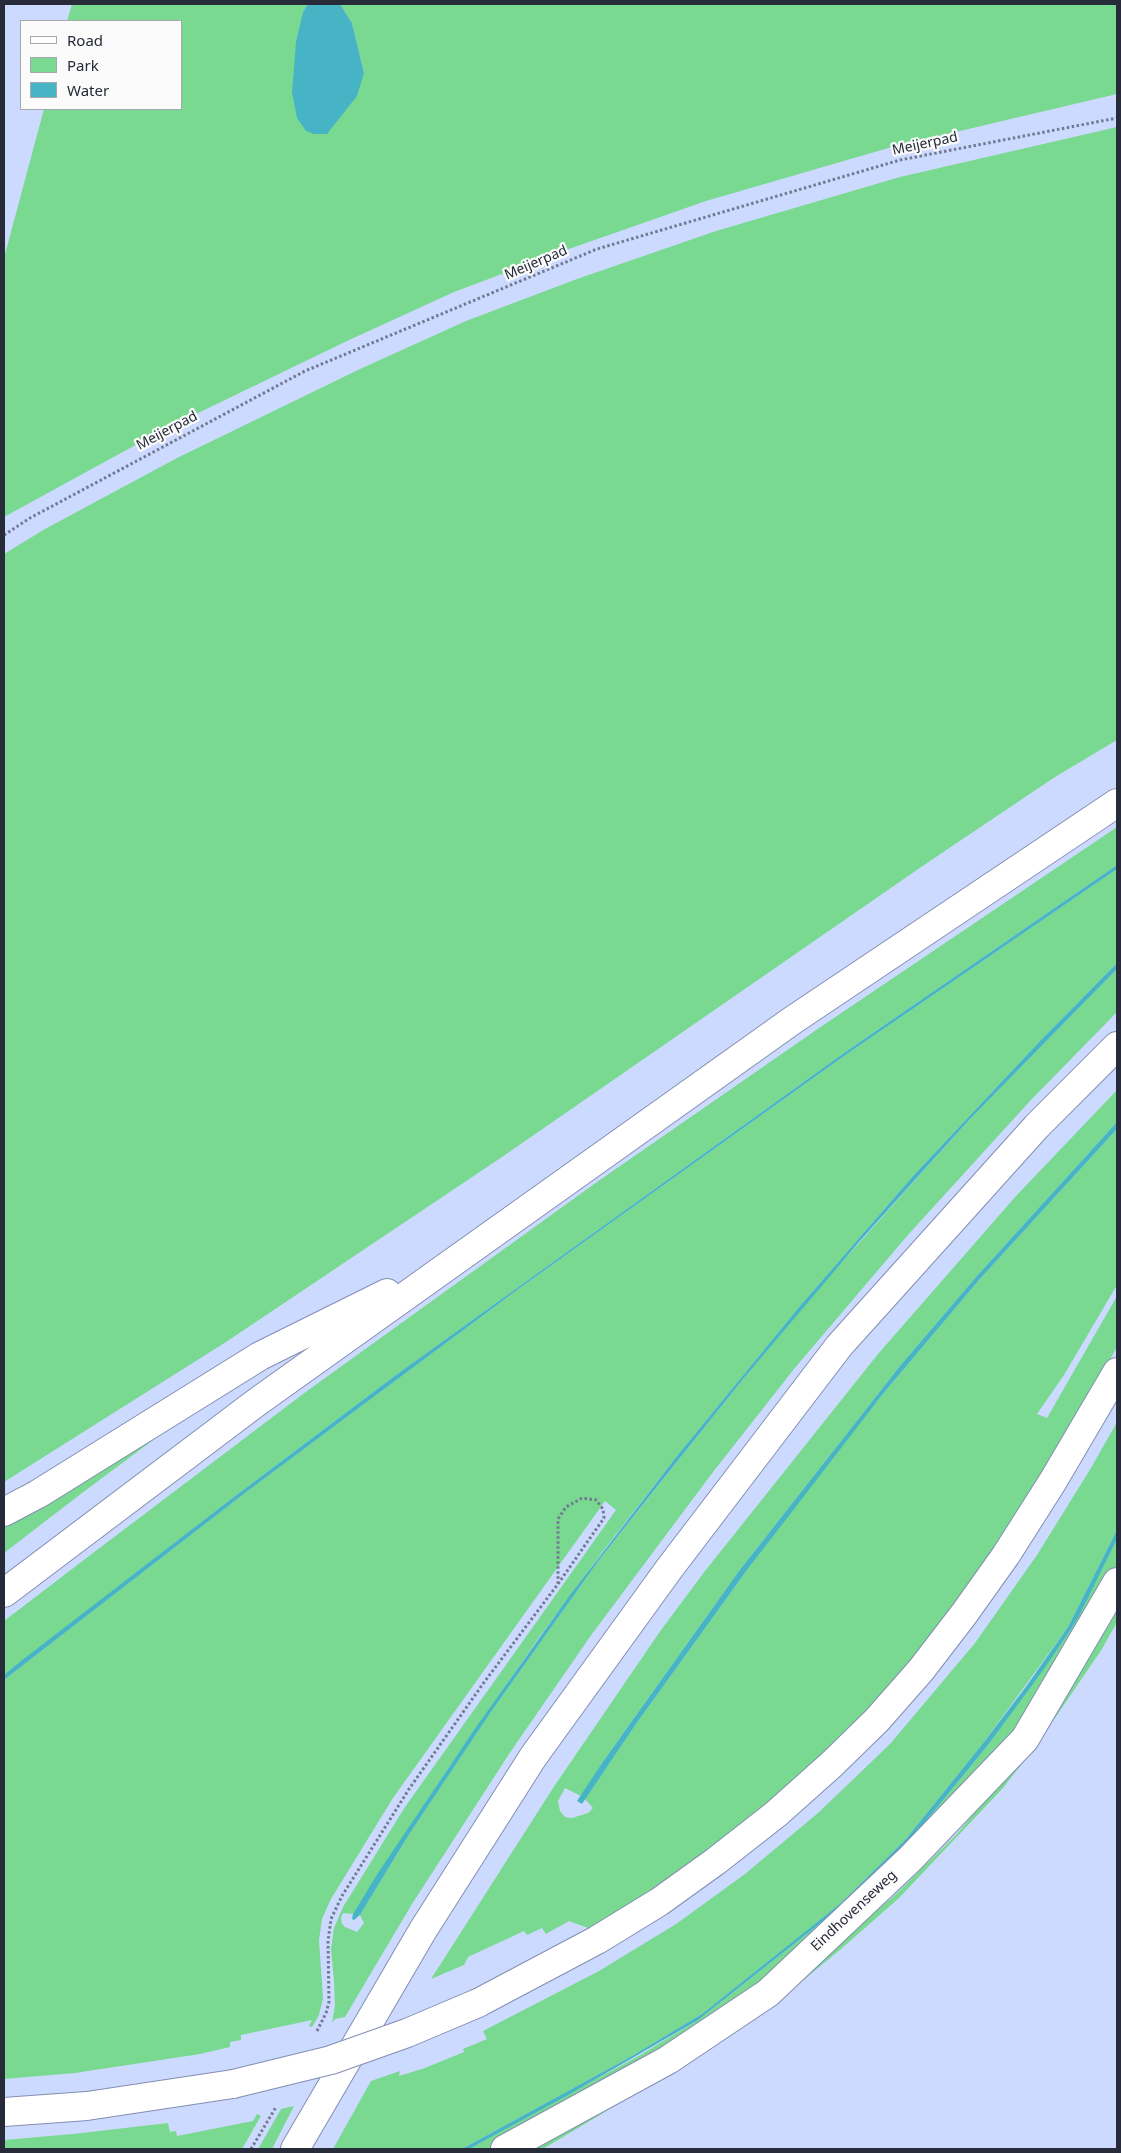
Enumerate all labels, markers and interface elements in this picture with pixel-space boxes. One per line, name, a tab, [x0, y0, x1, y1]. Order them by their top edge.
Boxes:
legend	[20, 20, 182, 110]
text: Road	[67, 30, 103, 50]
text: Park	[67, 55, 99, 75]
text: Water	[67, 80, 109, 100]
street label: Meijerpad	[891, 129, 959, 159]
street label: Meijerpad	[502, 242, 570, 284]
street label: Meijerpad	[134, 408, 200, 454]
street label: Eindhovenseweg	[808, 1867, 900, 1955]

